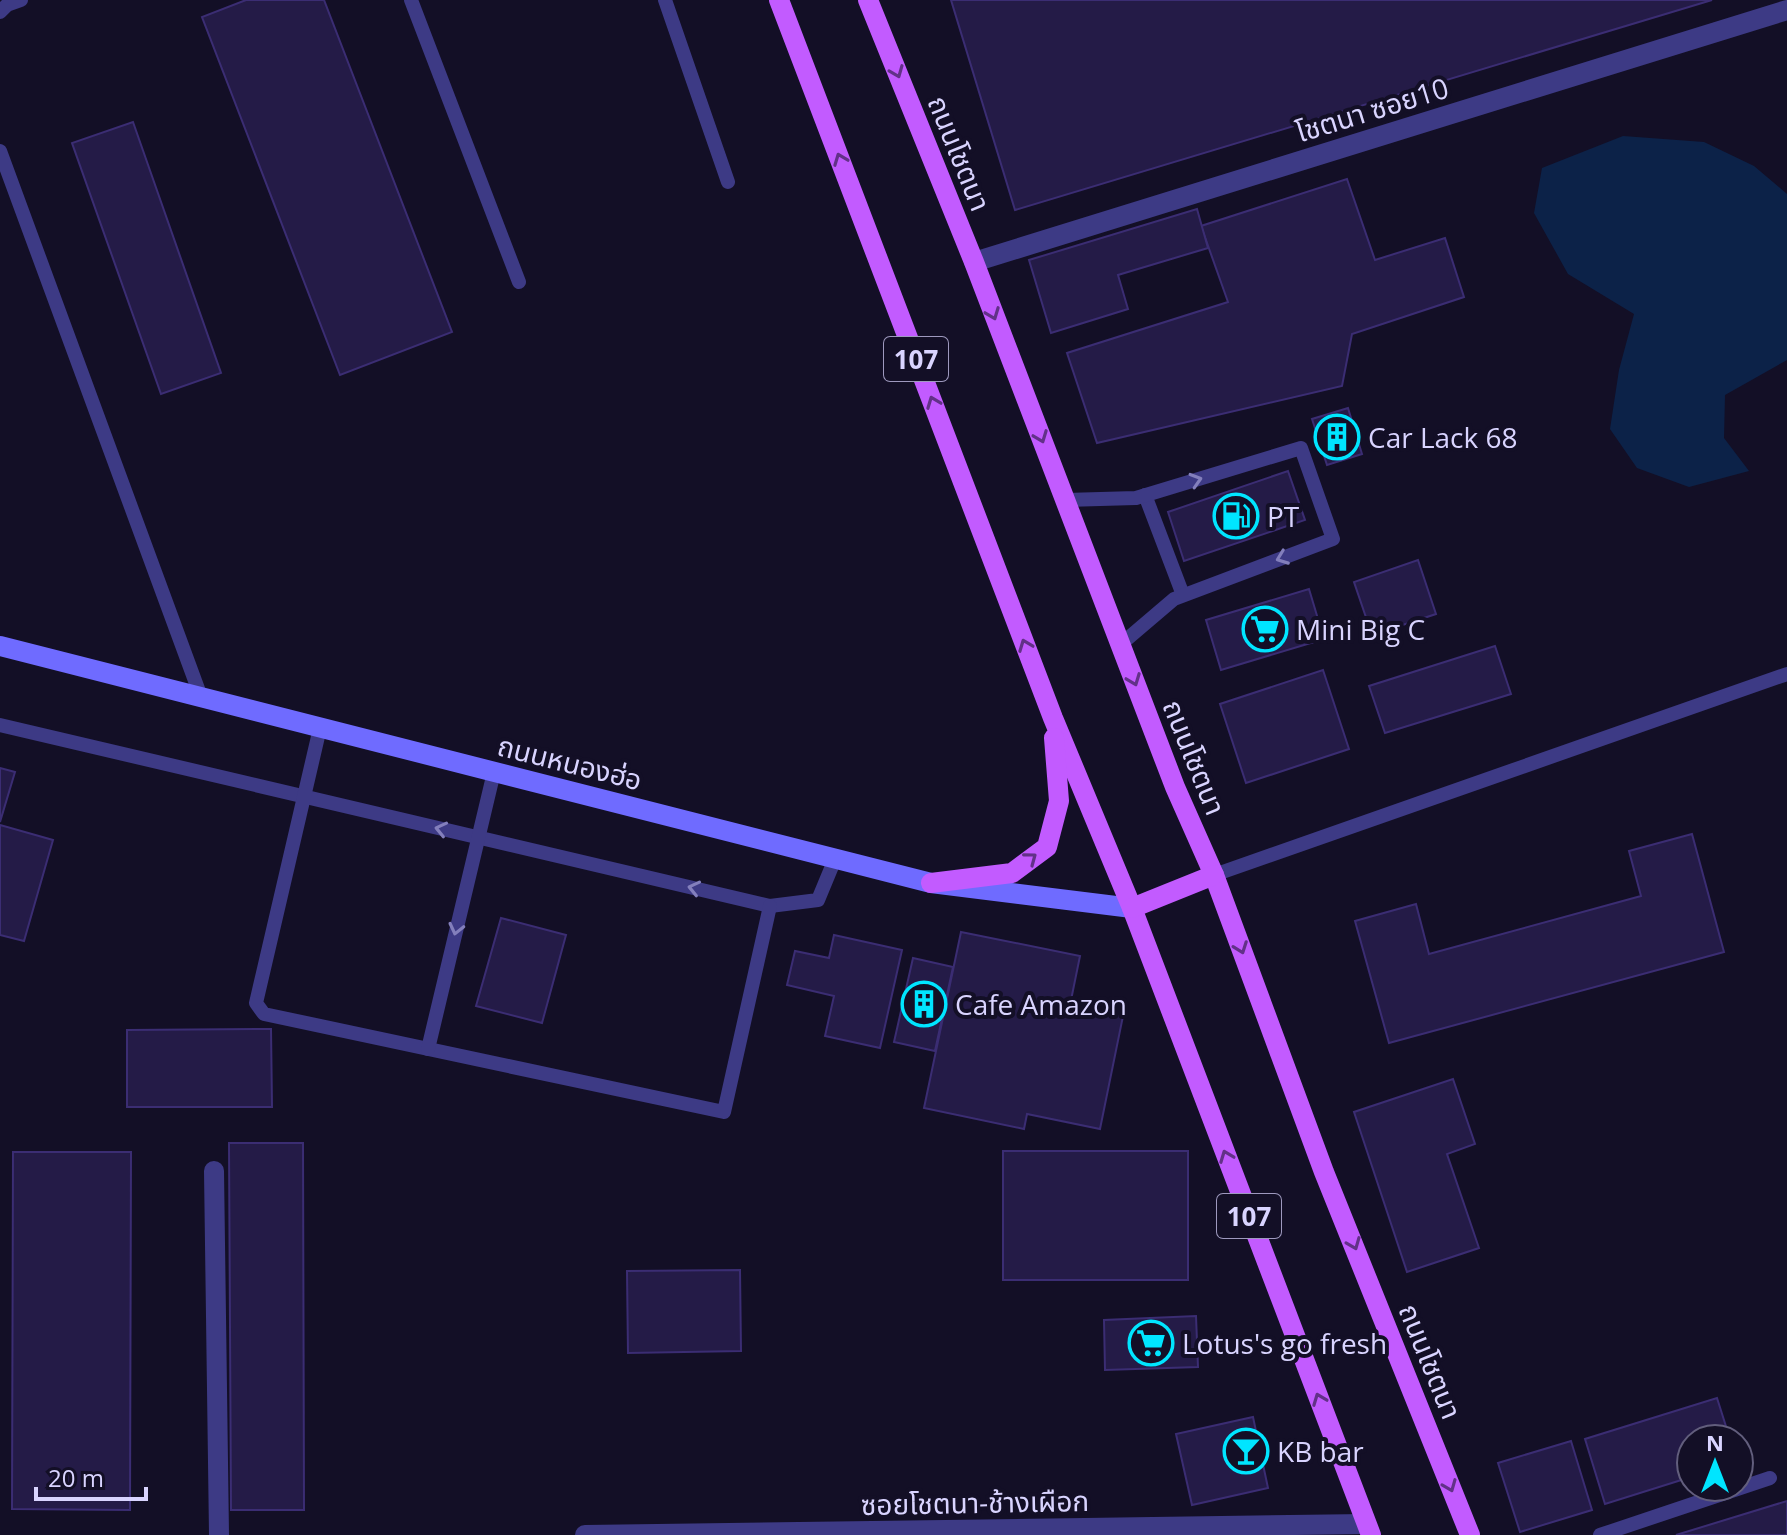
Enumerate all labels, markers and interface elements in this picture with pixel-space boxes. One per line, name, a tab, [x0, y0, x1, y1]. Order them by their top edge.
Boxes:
one-way arrow	[888, 64, 904, 78]
street label: โชตนา ซอย10	[1291, 68, 1453, 150]
street label: ถนนโชตนา	[920, 90, 1000, 216]
one-way arrow	[833, 153, 850, 167]
one-way arrow	[983, 306, 1000, 320]
road number: 107	[884, 337, 948, 381]
one-way arrow	[926, 396, 943, 410]
building icon: Car Lack 68	[1313, 413, 1361, 461]
place label: Car Lack 68	[1368, 418, 1518, 456]
one-way arrow	[1031, 429, 1048, 443]
one-way arrow	[1188, 473, 1202, 489]
fuel station icon: PT	[1212, 492, 1260, 540]
place label: PT	[1267, 497, 1300, 535]
one-way arrow	[1276, 548, 1290, 565]
supermarket icon: Mini Big C	[1241, 605, 1289, 653]
place label: Mini Big C	[1296, 610, 1425, 648]
one-way arrow	[1018, 639, 1035, 653]
one-way arrow	[1124, 672, 1141, 686]
street label: ถนนโชตนา	[1155, 694, 1235, 820]
street label: ถนนหนองฮ่อ	[494, 726, 646, 798]
one-way arrow	[435, 821, 449, 838]
one-way arrow	[1022, 854, 1037, 868]
one-way arrow	[688, 880, 702, 897]
one-way arrow	[448, 922, 465, 936]
one-way arrow	[1231, 940, 1248, 954]
building icon: Cafe Amazon	[900, 980, 948, 1028]
place label: Cafe Amazon	[955, 985, 1127, 1023]
one-way arrow	[1219, 1150, 1236, 1164]
road number: 107	[1217, 1194, 1281, 1238]
one-way arrow	[1344, 1236, 1360, 1250]
street label: ถนนโชตนา	[1391, 1298, 1471, 1424]
supermarket icon: Lotus's go fresh	[1127, 1319, 1175, 1367]
place label: Lotus's go fresh	[1182, 1324, 1387, 1362]
one-way arrow	[1312, 1393, 1329, 1407]
north arrow	[1675, 1423, 1755, 1503]
bar icon: KB bar	[1222, 1427, 1270, 1475]
text: N	[1706, 1427, 1724, 1457]
place label: KB bar	[1277, 1432, 1364, 1470]
scale bar	[36, 1451, 146, 1501]
text: 20 m	[48, 1461, 104, 1494]
one-way arrow	[1440, 1478, 1457, 1492]
street label: ซอยโชตนา-ช้างเผือก	[860, 1481, 1090, 1523]

